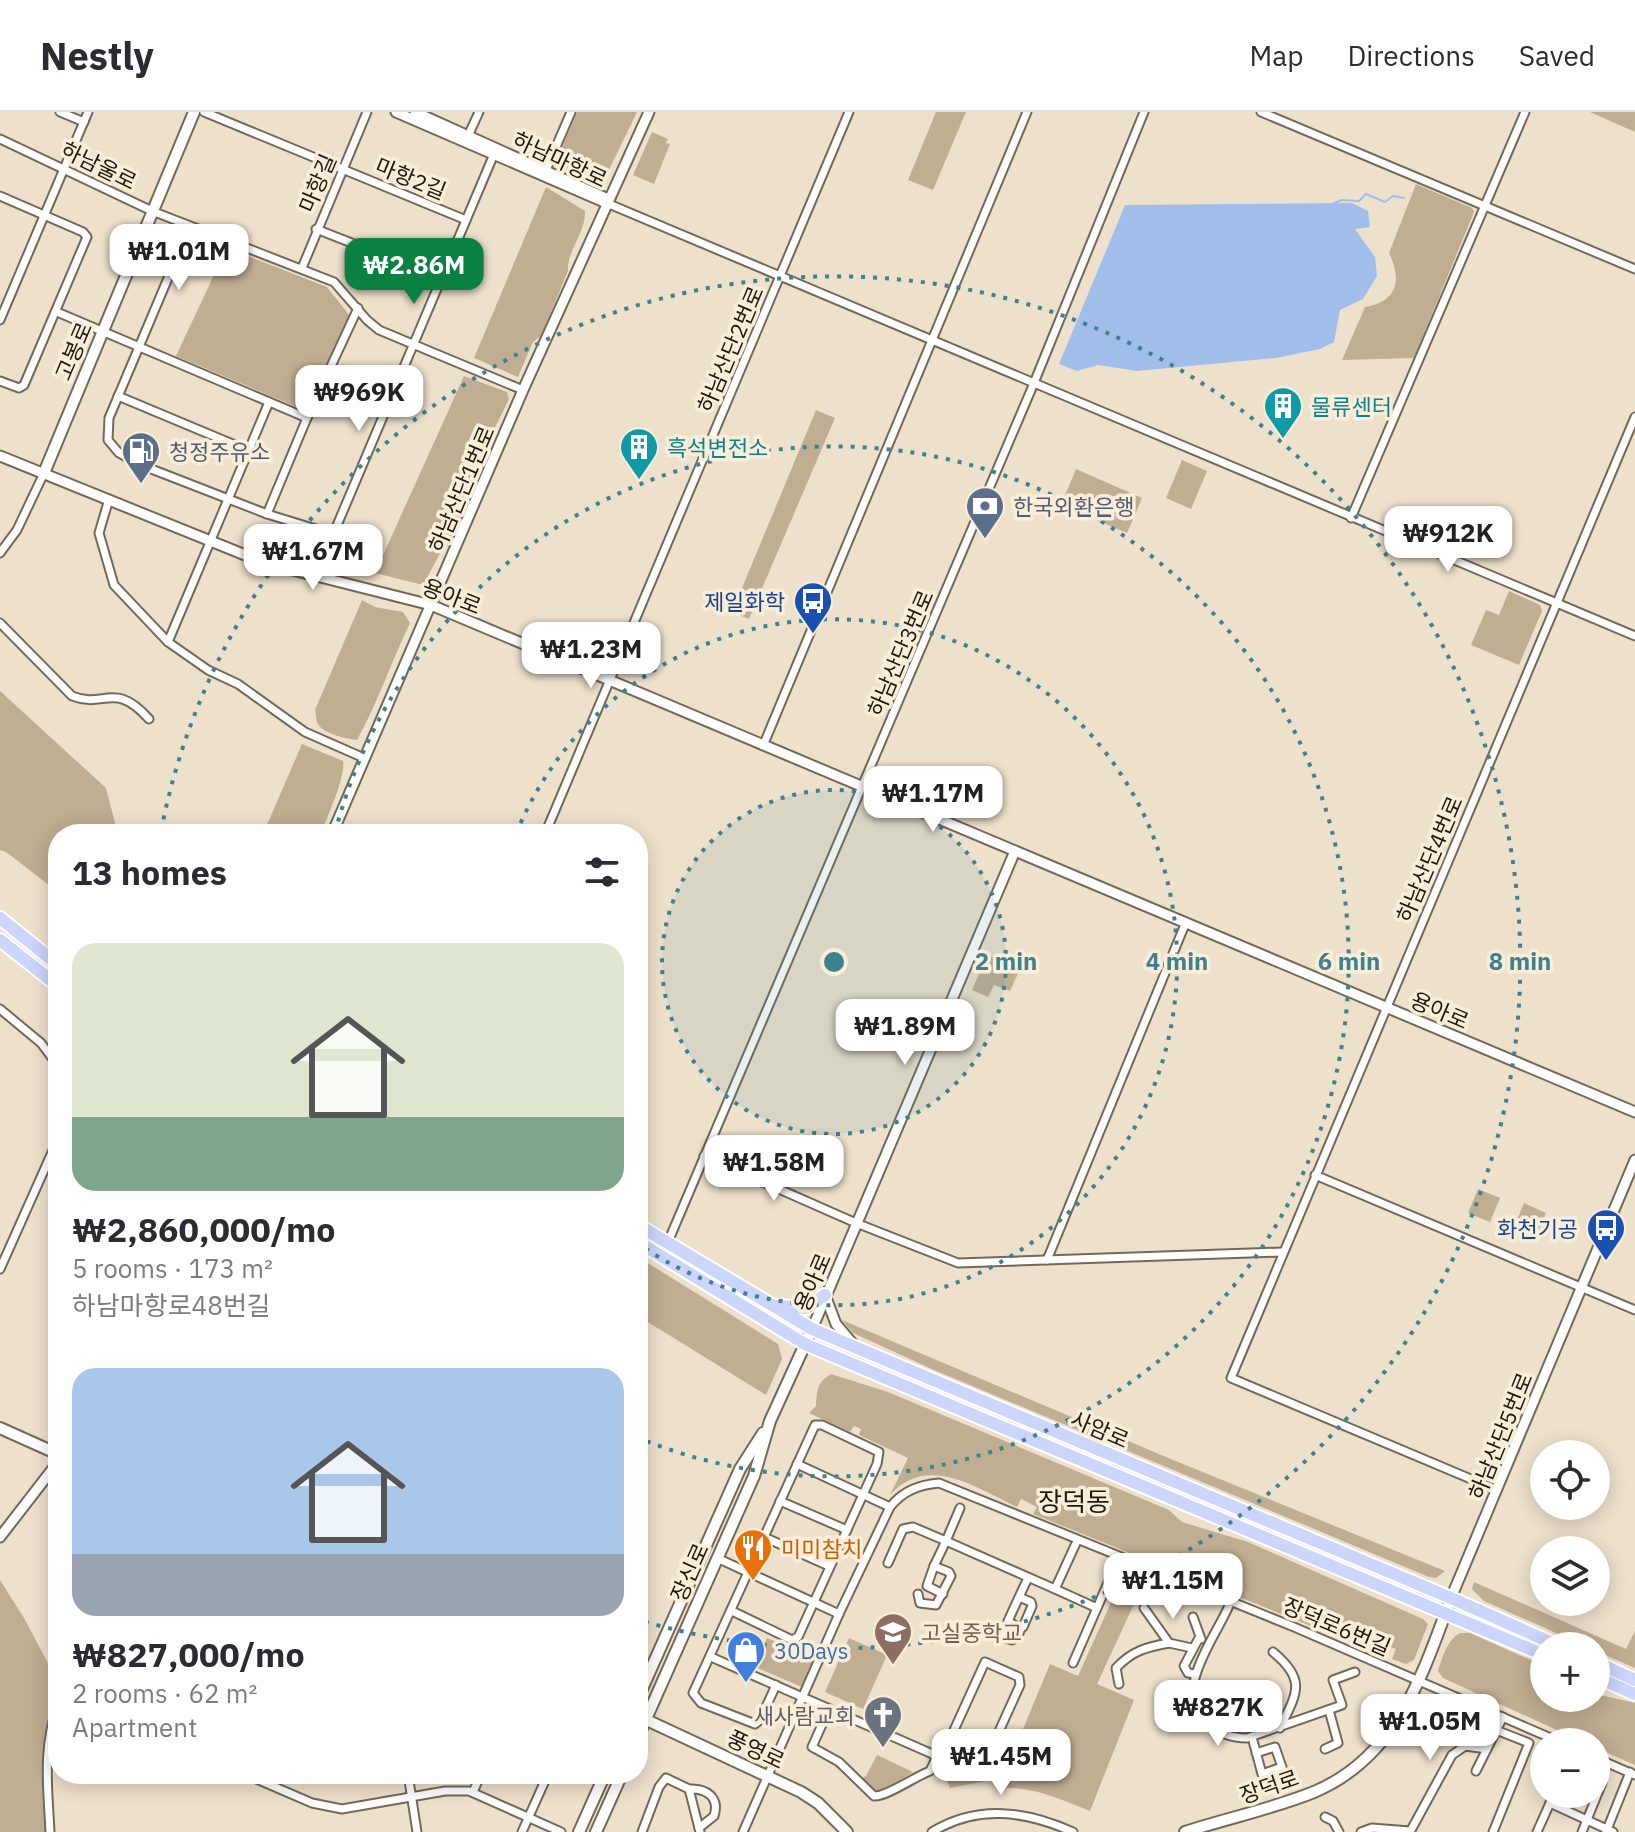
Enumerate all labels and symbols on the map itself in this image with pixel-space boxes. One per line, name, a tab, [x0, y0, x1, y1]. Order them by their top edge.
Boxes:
street label: 하남마항로	[508, 124, 612, 194]
street label: 하남울로	[56, 134, 142, 196]
street label: 마항길	[292, 149, 342, 217]
street label: 마항2길	[371, 151, 451, 205]
pin: ₩1.01M	[114, 224, 244, 292]
pin: ₩2.86M	[349, 238, 479, 306]
street label: 하남산단2번로	[690, 281, 770, 417]
street label: 고봉로	[48, 317, 98, 385]
pin: ₩969K	[303, 365, 415, 433]
building icon: 물류센터	[1262, 385, 1304, 440]
place label: 물류센터	[1311, 392, 1392, 421]
street label: 하남산단1번로	[421, 421, 501, 557]
building icon: 흑석변전소	[618, 426, 660, 481]
fuel station icon: 청정주유소	[120, 430, 162, 485]
place label: 흑석변전소	[667, 433, 768, 462]
place label: 청정주유소	[169, 437, 270, 466]
bank icon: 한국외환은행	[964, 485, 1006, 540]
place label: 한국외환은행	[1013, 492, 1134, 521]
pin: ₩912K	[1392, 506, 1504, 574]
pin: ₩1.67M	[248, 524, 378, 592]
street label: 용아로	[418, 572, 486, 620]
bus stop icon: 제일화학	[792, 580, 834, 635]
street label: 하남산단3번로	[860, 585, 940, 721]
place label: 제일화학	[704, 587, 785, 616]
pin: ₩1.23M	[526, 622, 656, 690]
pin: ₩1.17M	[868, 766, 998, 834]
street label: 하남산단4번로	[1389, 791, 1469, 927]
text: 2 min	[975, 945, 1037, 977]
text: 4 min	[1146, 945, 1208, 977]
text: 6 min	[1318, 945, 1380, 977]
text: 8 min	[1489, 945, 1551, 977]
centre of rings	[820, 948, 848, 976]
street label: 용아로	[1406, 985, 1474, 1035]
pin: ₩1.89M	[840, 999, 970, 1067]
pin: ₩1.58M	[709, 1135, 839, 1203]
bus stop icon: 화천기공	[1585, 1207, 1627, 1262]
place label: 화천기공	[1497, 1214, 1578, 1243]
street label: 용아로	[787, 1248, 837, 1316]
street label: 하남산단5번로	[1461, 1368, 1539, 1504]
street label: 사암로	[1066, 1404, 1134, 1454]
district label: 장덕동	[1038, 1484, 1110, 1518]
restaurant icon: 미미참치	[732, 1527, 774, 1582]
place label: 미미참치	[781, 1534, 862, 1563]
street label: 장신로	[663, 1538, 715, 1606]
pin: ₩1.15M	[1108, 1553, 1238, 1621]
street label: 장덕로6번길	[1279, 1590, 1395, 1662]
school or university icon: 고실중학교	[872, 1611, 914, 1666]
place label: 고실중학교	[921, 1618, 1022, 1647]
shop icon: 30Days	[725, 1629, 767, 1684]
place label: 30Days	[774, 1636, 848, 1665]
pin: ₩827K	[1162, 1680, 1274, 1748]
church icon: 새사람교회	[862, 1694, 904, 1749]
pin: ₩1.05M	[1365, 1694, 1495, 1762]
place label: 새사람교회	[754, 1701, 855, 1730]
street label: 풍영로	[722, 1723, 790, 1775]
pin: ₩1.45M	[936, 1729, 1066, 1797]
street label: 장덕로	[1236, 1762, 1302, 1810]

